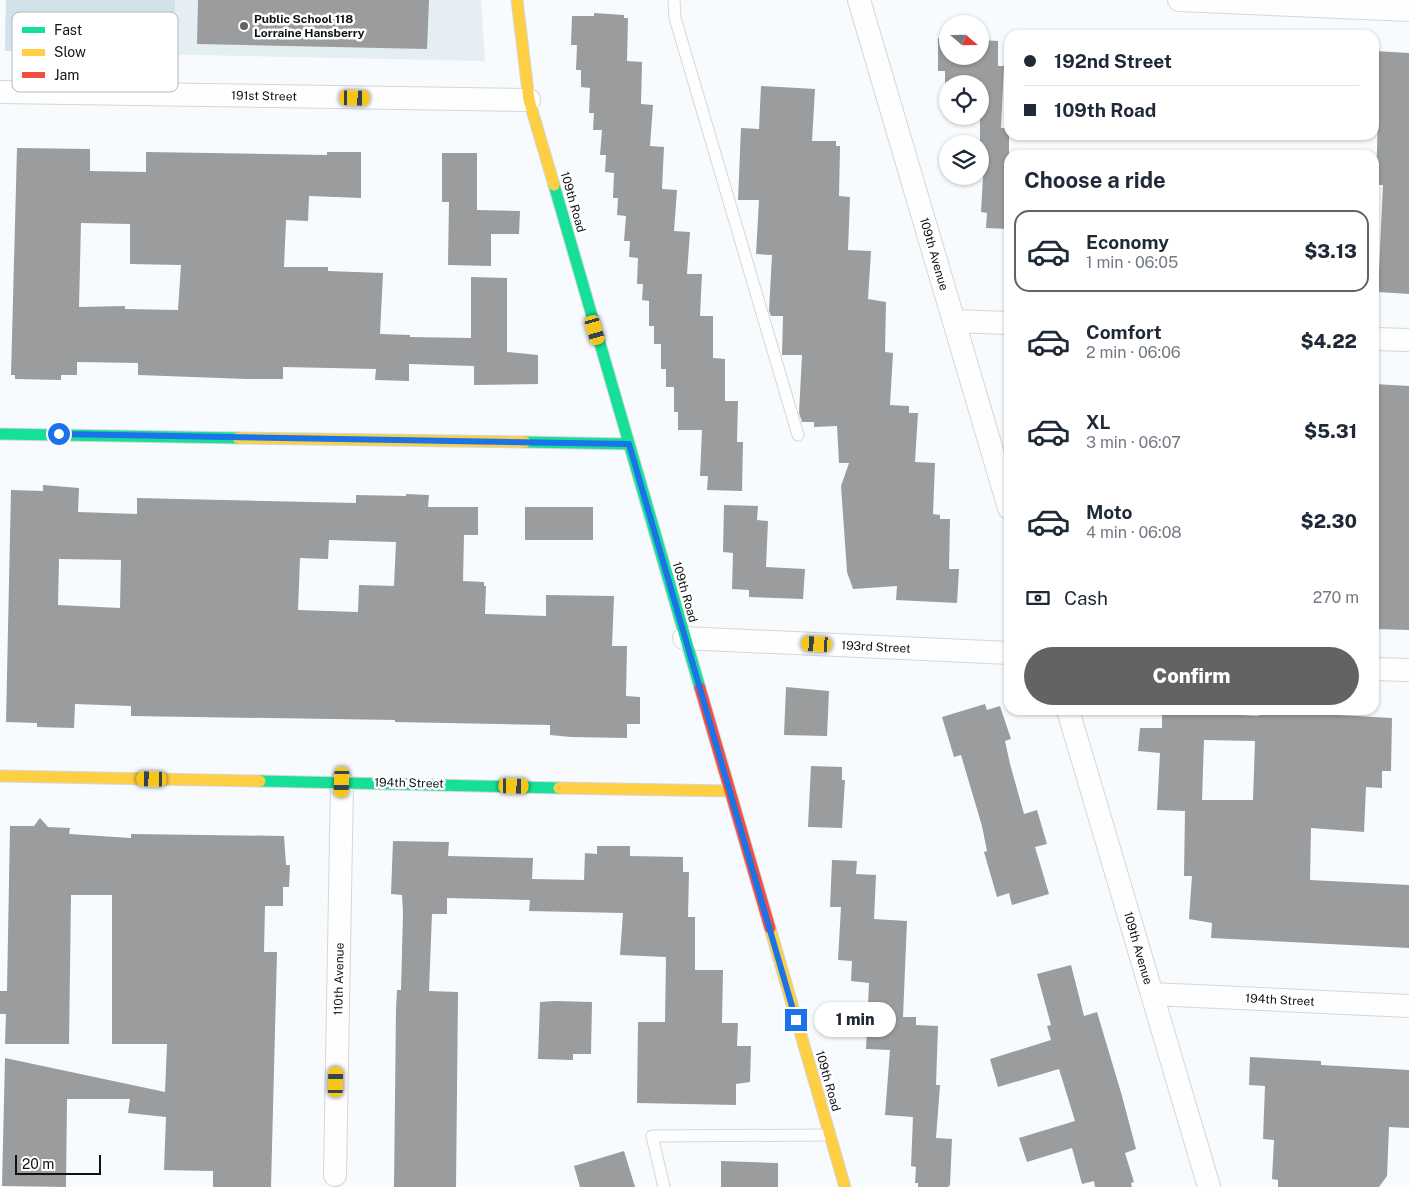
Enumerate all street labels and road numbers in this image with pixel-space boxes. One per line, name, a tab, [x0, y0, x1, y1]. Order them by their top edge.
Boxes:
street label: 191st Street	[231, 88, 297, 104]
street label: 109th Road	[558, 170, 588, 234]
street label: 109th Avenue	[917, 216, 951, 292]
street label: 109th Road	[670, 560, 700, 624]
street label: 193rd Street	[841, 638, 911, 656]
street label: 194th Street	[374, 775, 444, 791]
street label: 109th Avenue	[1121, 910, 1155, 986]
street label: 110th Avenue	[331, 942, 347, 1016]
street label: 194th Street	[1245, 991, 1315, 1009]
street label: 109th Road	[813, 1049, 843, 1113]

